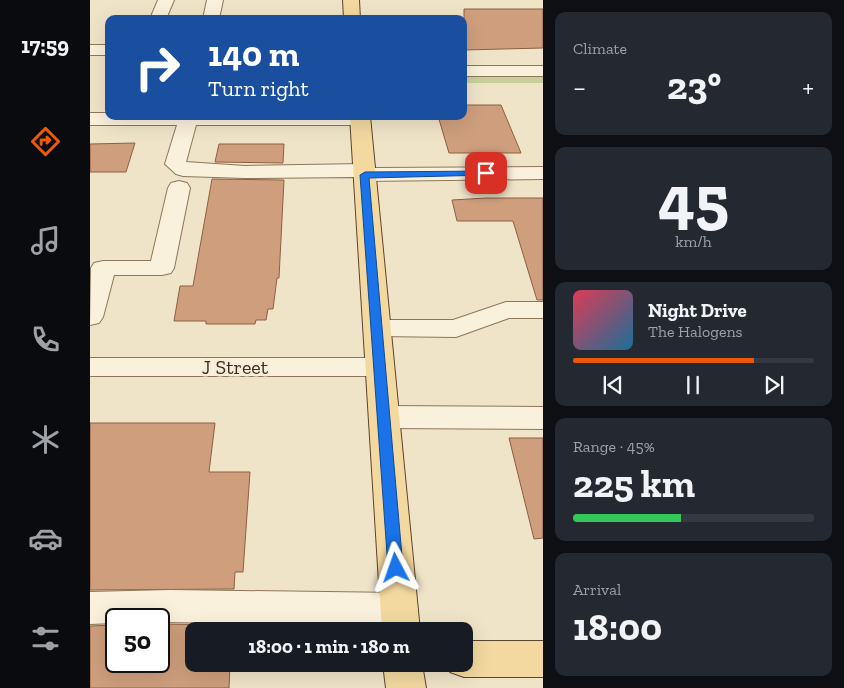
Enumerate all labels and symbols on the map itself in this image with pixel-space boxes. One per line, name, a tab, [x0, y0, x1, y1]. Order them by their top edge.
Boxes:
pin	[465, 152, 507, 194]
street label: J Street	[202, 355, 269, 379]
position arrow	[369, 541, 421, 593]
speed limit sign: 50	[105, 608, 170, 673]

